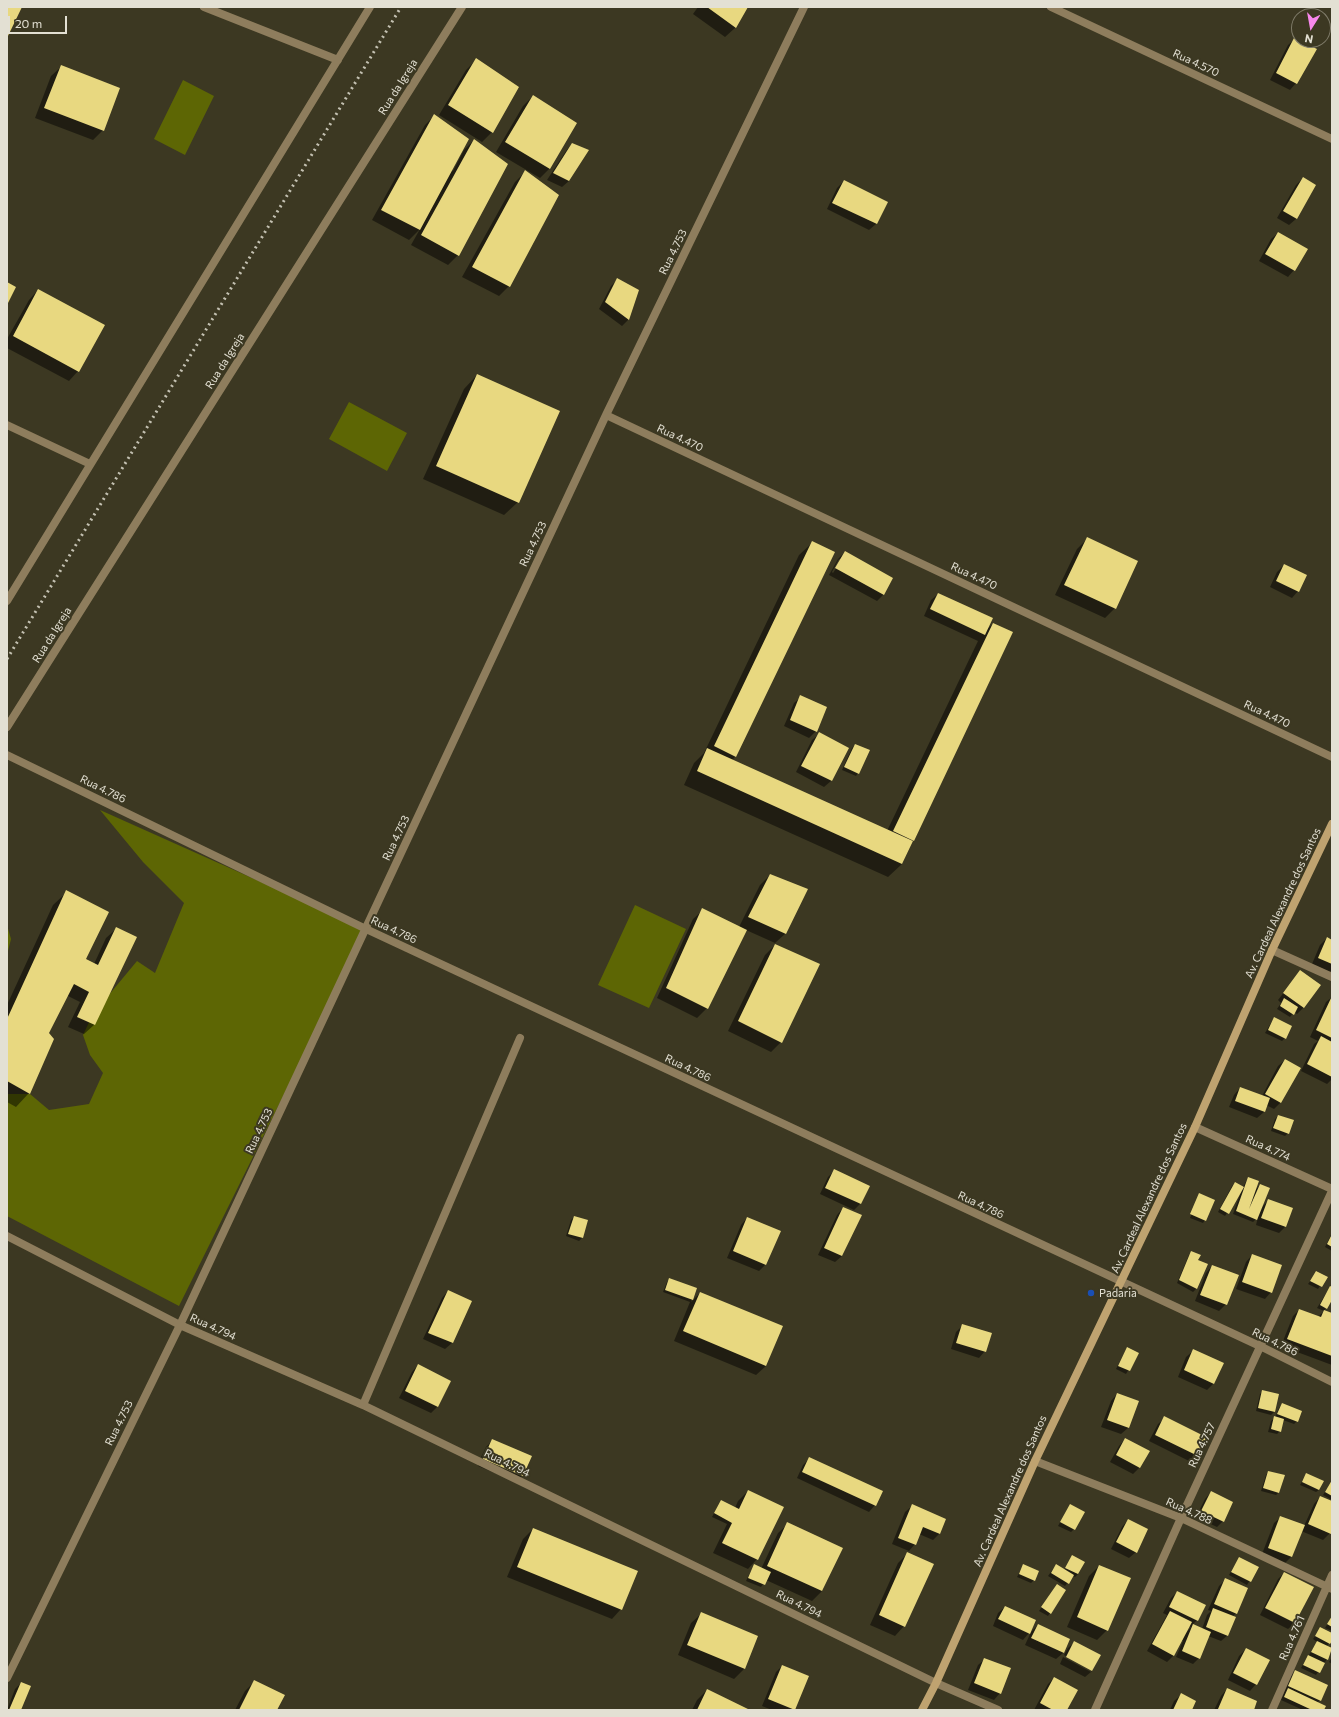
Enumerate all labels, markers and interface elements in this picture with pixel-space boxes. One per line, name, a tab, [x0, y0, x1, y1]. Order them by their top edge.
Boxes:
scale bar	[10, 8, 69, 34]
north arrow	[1291, 8, 1331, 48]
text: 20 m	[15, 16, 42, 30]
text: N	[1304, 32, 1314, 46]
street label: Rua 4.570	[1171, 47, 1221, 79]
street label: Rua da Igreja	[376, 57, 420, 117]
street label: Rua 4.753	[656, 227, 690, 277]
street label: Rua da Igreja	[203, 331, 247, 391]
street label: Rua 4.470	[655, 422, 705, 454]
street label: Rua 4.753	[517, 519, 549, 569]
street label: Rua 4.470	[949, 560, 999, 592]
street label: Rua da Igreja	[30, 605, 74, 665]
street label: Rua 4.470	[1242, 698, 1292, 730]
street label: Rua 4.786	[78, 772, 128, 806]
street label: Rua 4.753	[380, 813, 412, 863]
street label: Av. Cardeal Alexandre dos Santos	[1242, 826, 1324, 980]
street label: Rua 4.786	[369, 914, 419, 946]
street label: Rua 4.786	[663, 1052, 713, 1084]
street label: Rua 4.753	[243, 1106, 275, 1156]
street label: Av. Cardeal Alexandre dos Santos	[1108, 1121, 1190, 1275]
street label: Rua 4.774	[1243, 1132, 1293, 1164]
street label: Rua 4.786	[956, 1189, 1006, 1221]
place label: Padaria	[1099, 1286, 1137, 1300]
marker: Padaria	[1086, 1288, 1096, 1298]
street label: Rua 4.794	[188, 1311, 238, 1343]
street label: Rua 4.786	[1250, 1325, 1300, 1359]
street label: Rua 4.753	[102, 1398, 136, 1448]
street label: Av. Cardeal Alexandre dos Santos	[971, 1413, 1049, 1569]
street label: Rua 4.757	[1186, 1420, 1218, 1470]
street label: Rua 4.794	[482, 1446, 532, 1480]
street label: Rua 4.788	[1164, 1495, 1214, 1527]
street label: Rua 4.794	[774, 1587, 824, 1621]
street label: Rua 4.761	[1276, 1614, 1308, 1662]

